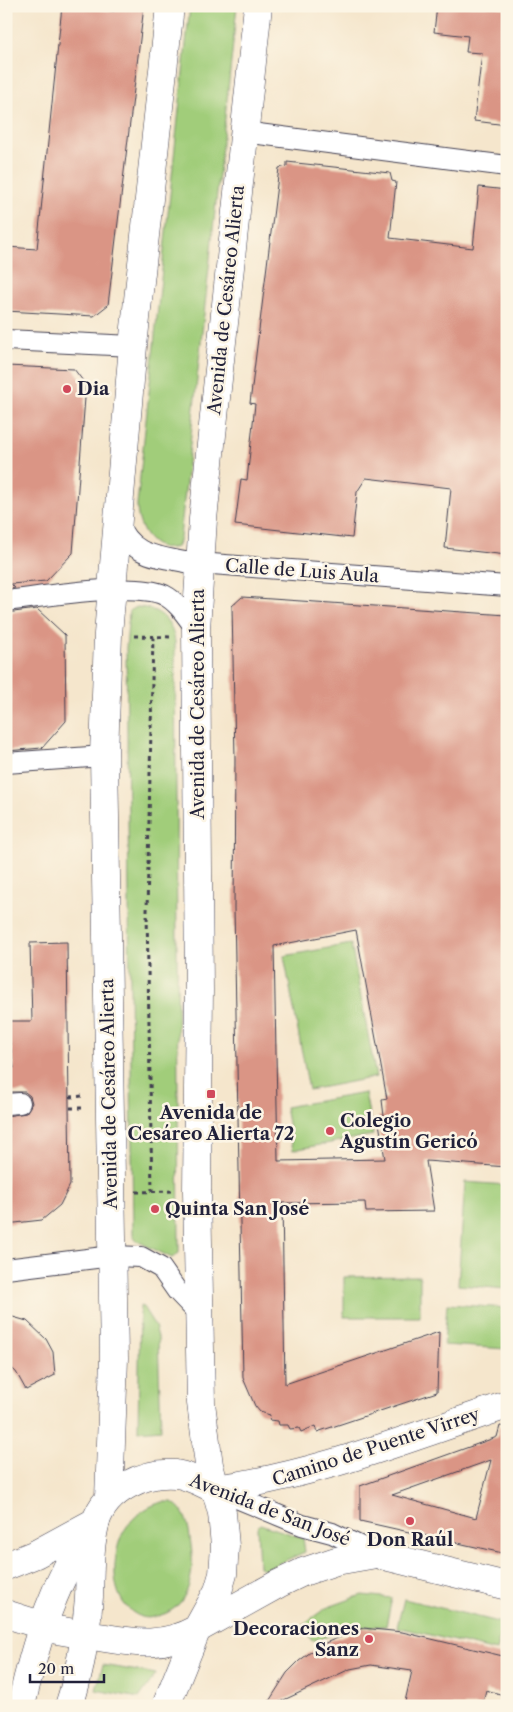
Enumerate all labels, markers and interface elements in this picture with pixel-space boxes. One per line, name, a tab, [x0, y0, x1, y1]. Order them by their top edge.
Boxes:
street label: Avenida de Cesáreo Alierta	[203, 184, 249, 417]
place label: Dia	[77, 378, 110, 400]
marker: Dia	[61, 383, 73, 395]
street label: Calle de Luis Aula	[224, 555, 380, 587]
street label: Avenida de Cesáreo Alierta	[187, 588, 209, 820]
street label: Avenida de Cesáreo Alierta	[96, 978, 122, 1211]
marker: Avenida de Cesáreo Alierta 72	[205, 1088, 217, 1100]
place label: Avenida de Cesáreo Alierta 72	[128, 1102, 294, 1145]
place label: Colegio Agustín Gericó	[339, 1110, 478, 1153]
marker: Colegio Agustín Gericó	[324, 1125, 336, 1137]
place label: Quinta San José	[165, 1198, 309, 1220]
marker: Quinta San José	[149, 1203, 161, 1215]
street label: Camino de Puente Virrey	[270, 1403, 483, 1491]
street label: Avenida de San José	[186, 1469, 354, 1551]
marker: Don Raúl	[404, 1515, 416, 1527]
place label: Don Raúl	[367, 1529, 453, 1551]
place label: Decoraciones Sanz	[233, 1618, 359, 1661]
marker: Decoraciones Sanz	[363, 1633, 375, 1645]
scale bar	[30, 1652, 104, 1684]
text: 20 m	[38, 1659, 74, 1678]

